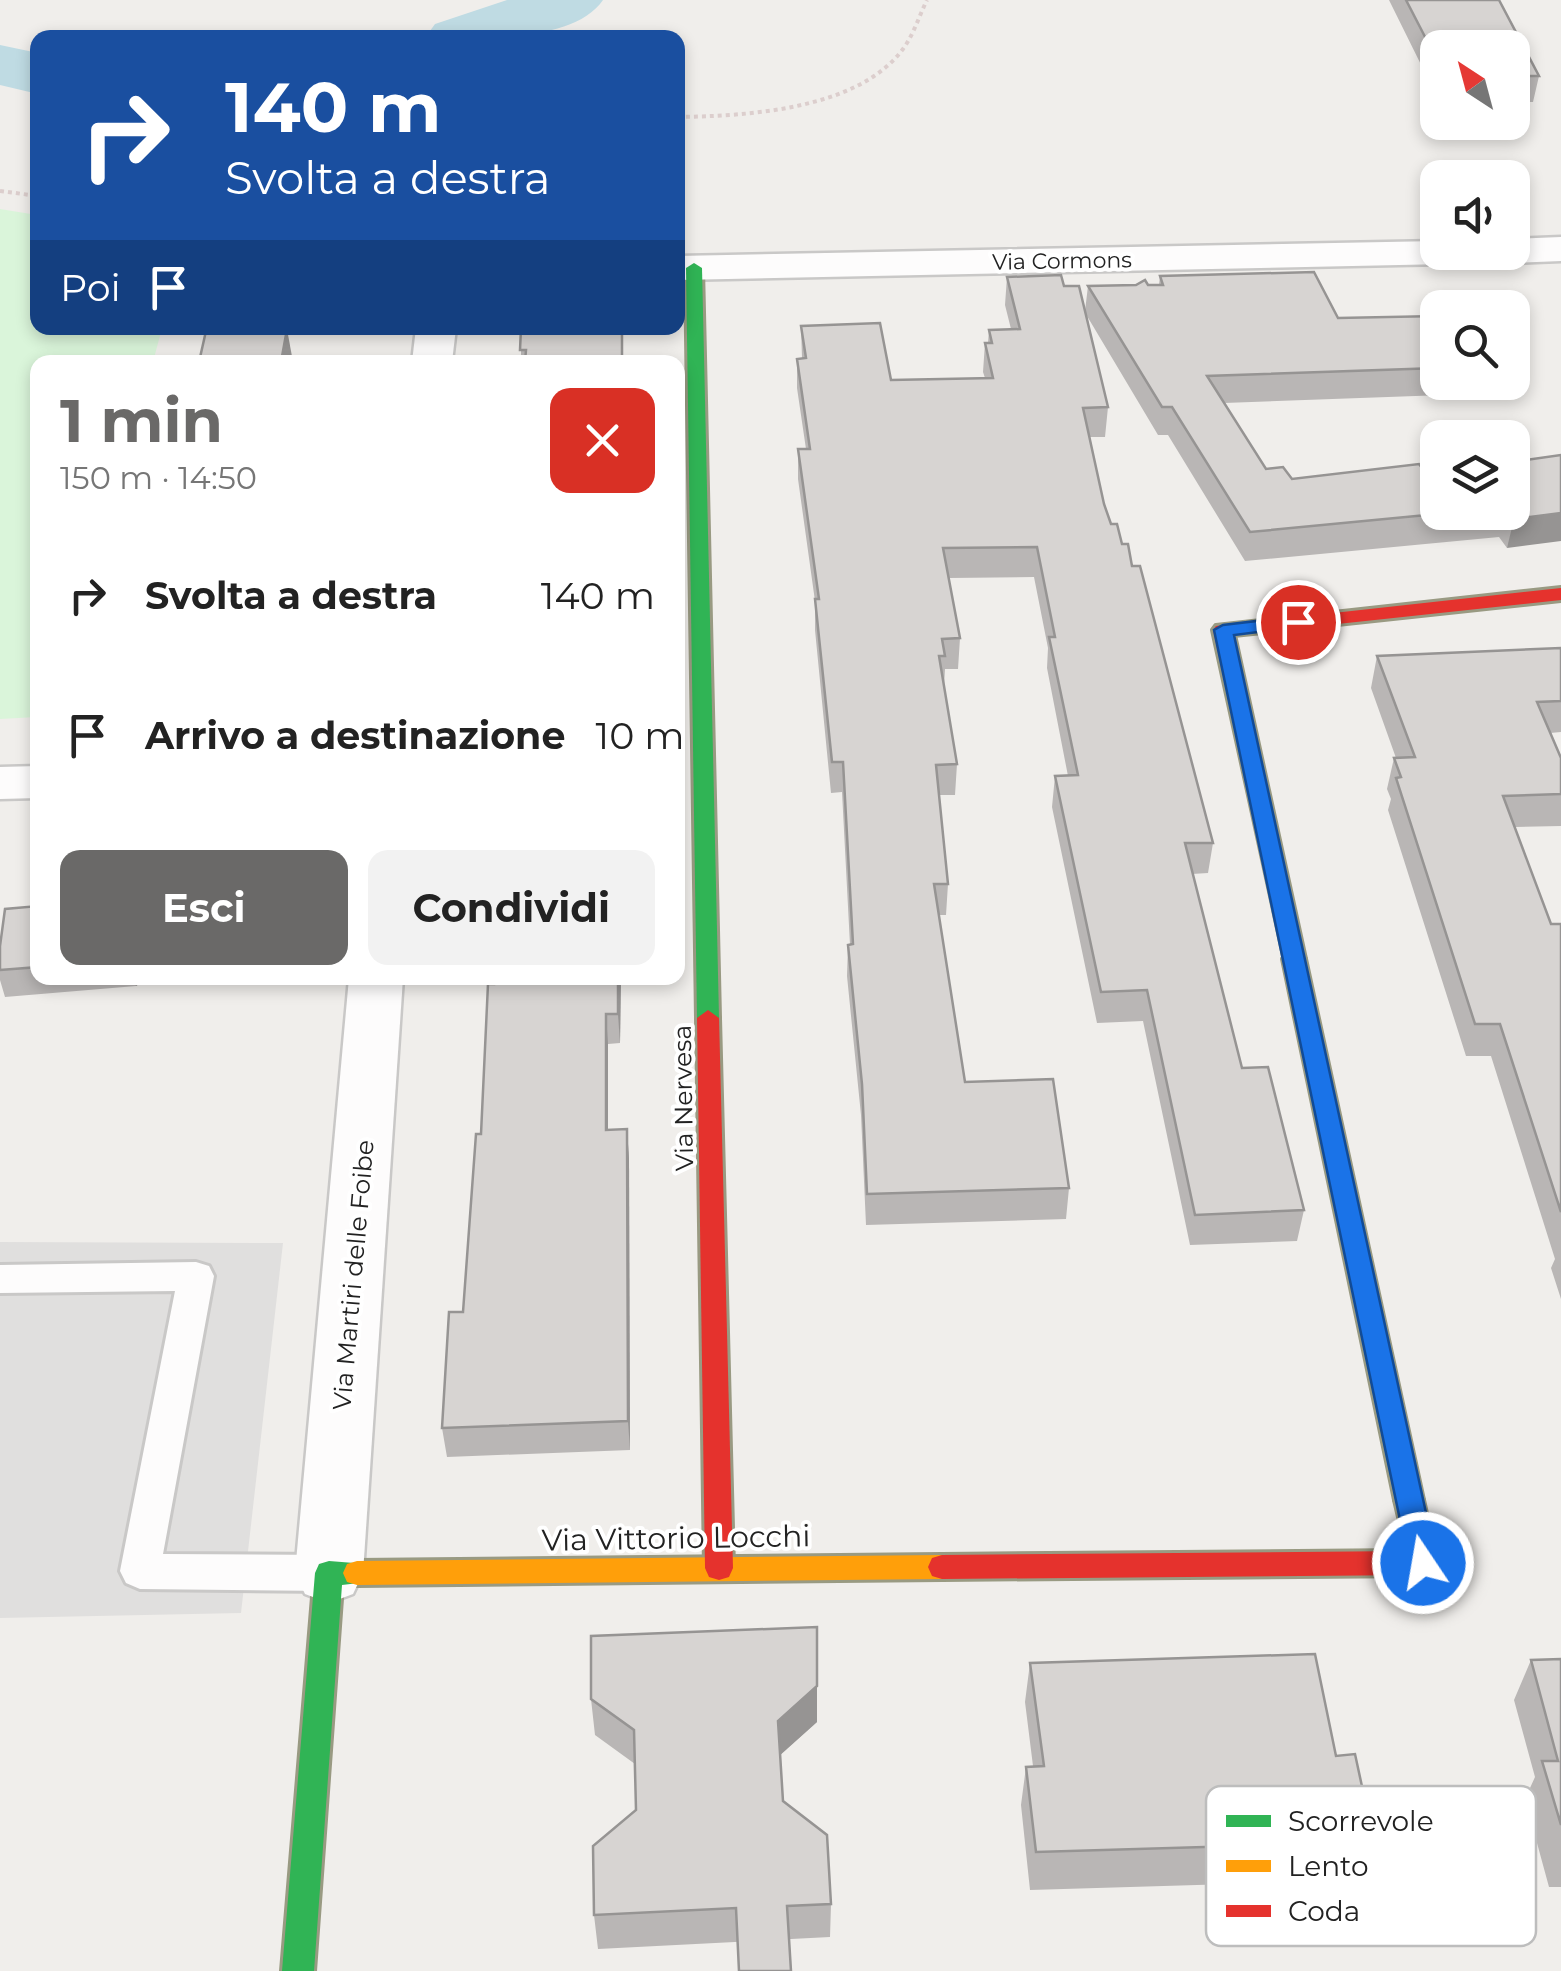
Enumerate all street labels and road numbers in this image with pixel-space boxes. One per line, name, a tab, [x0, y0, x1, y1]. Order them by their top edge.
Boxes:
street label: Via Cormons	[992, 246, 1132, 276]
street label: Via Nervesa	[667, 1025, 699, 1171]
street label: Via Martiri delle Foibe	[326, 1139, 380, 1411]
street label: Via Vittorio Locchi	[541, 1517, 811, 1559]

